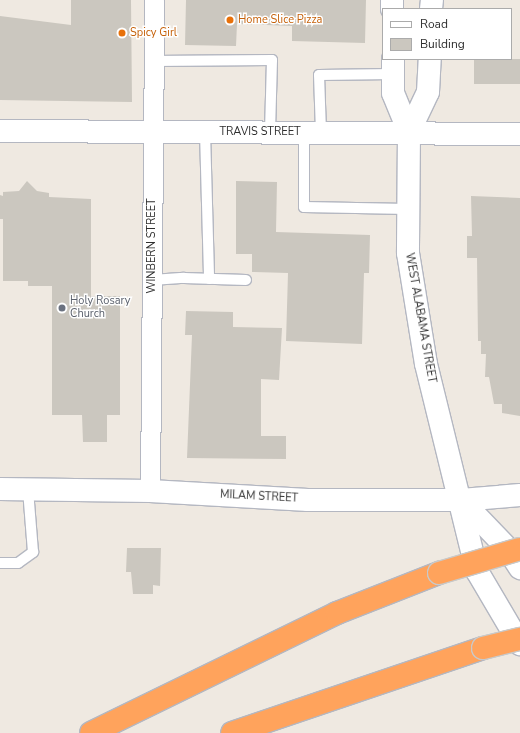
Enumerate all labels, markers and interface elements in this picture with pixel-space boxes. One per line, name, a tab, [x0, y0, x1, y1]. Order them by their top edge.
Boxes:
legend	[382, 8, 512, 60]
place label: Home Slice Pizza	[238, 13, 322, 27]
marker: Home Slice Pizza	[225, 15, 235, 25]
text: Road	[420, 16, 448, 32]
place label: Spicy Girl	[130, 26, 177, 40]
marker: Spicy Girl	[117, 28, 127, 38]
text: Building	[420, 36, 465, 52]
street label: TRAVIS STREET	[219, 125, 301, 139]
street label: WINBERN STREET	[145, 198, 159, 294]
street label: WEST ALABAMA STREET	[402, 252, 438, 384]
place label: Holy Rosary Church	[70, 295, 130, 321]
marker: Holy Rosary Church	[57, 303, 67, 313]
street label: MILAM STREET	[220, 488, 298, 506]

